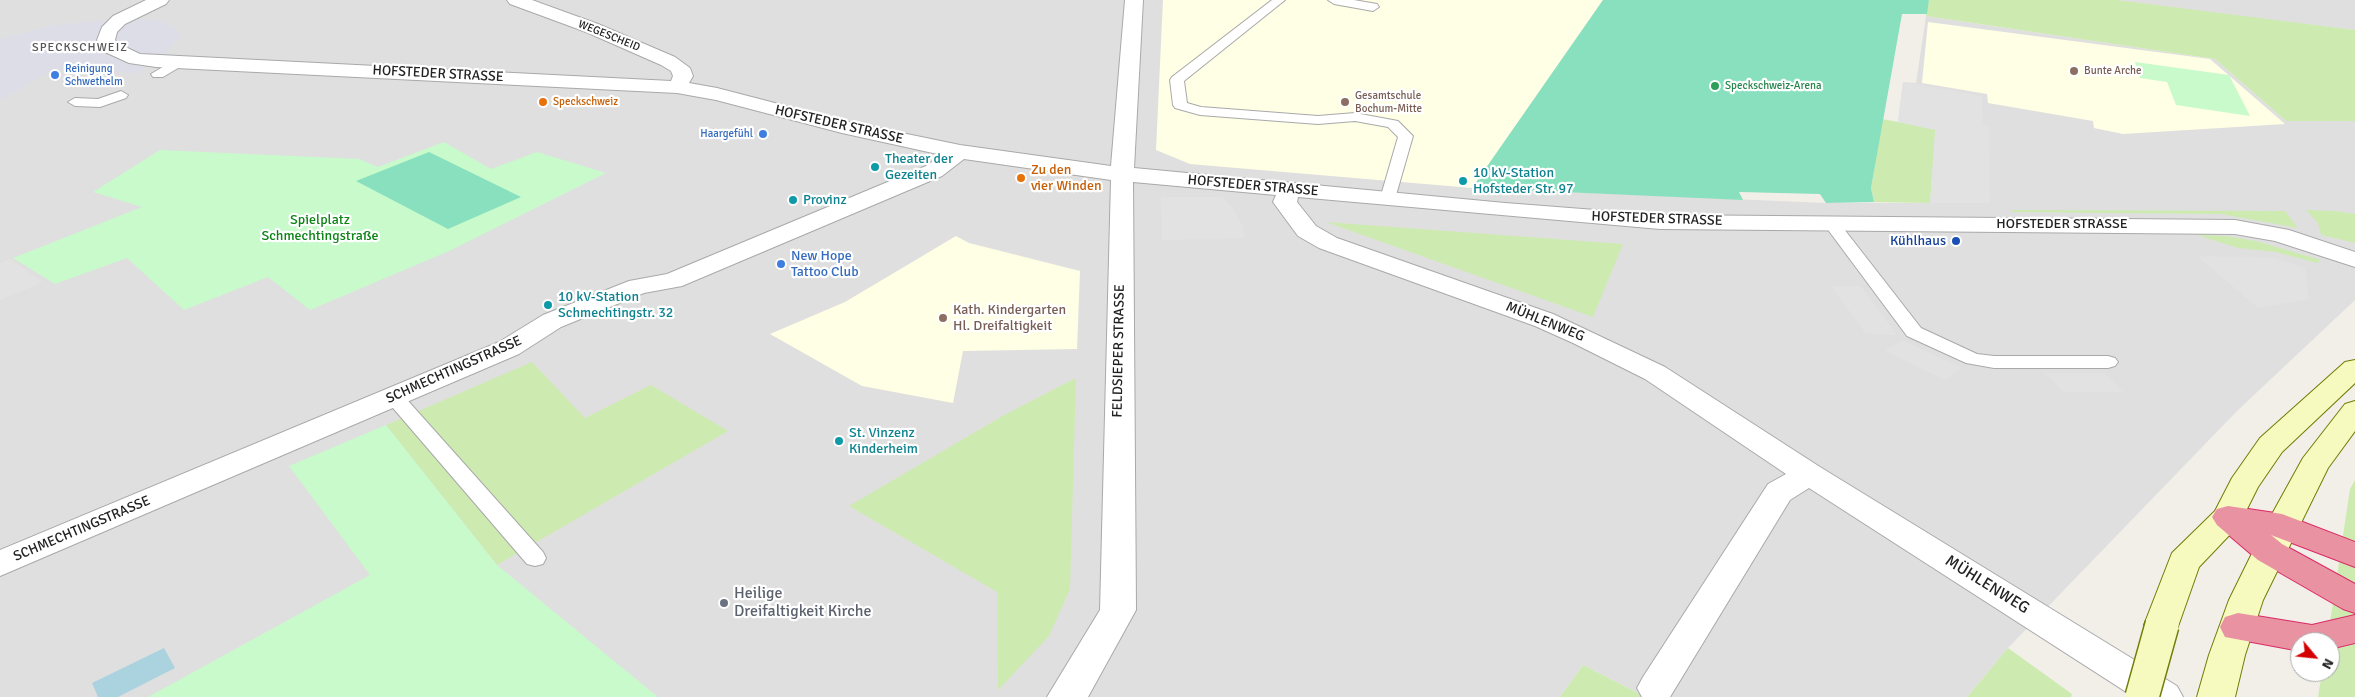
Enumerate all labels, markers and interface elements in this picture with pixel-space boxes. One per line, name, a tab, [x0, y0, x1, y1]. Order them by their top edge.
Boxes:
street label: WEGESCHEID	[576, 18, 642, 54]
district label: SPECKSCHWEIZ	[31, 41, 129, 55]
place label: Reinigung Schwethelm	[65, 62, 123, 88]
street label: HOFSTEDER STRASSE	[372, 62, 504, 86]
place label: Bunte Arche	[2084, 64, 2142, 78]
marker: Bunte Arche	[2068, 65, 2080, 77]
marker: Reinigung Schwethelm	[49, 69, 61, 81]
place label: Speckschweiz-Arena	[1725, 79, 1822, 93]
marker: Speckschweiz-Arena	[1709, 80, 1721, 92]
place label: Gesamtschule Bochum-Mitte	[1355, 89, 1422, 115]
place label: Speckschweiz	[553, 95, 618, 109]
marker: Speckschweiz	[537, 96, 549, 108]
marker: Gesamtschule Bochum-Mitte	[1339, 96, 1351, 108]
street label: HOFSTEDER STRASSE	[773, 102, 905, 148]
place label: Haargefühl	[700, 127, 753, 141]
marker: Haargefühl	[757, 128, 769, 140]
place label: Theater der Gezeiten	[885, 151, 953, 184]
marker: Theater der Gezeiten	[869, 161, 881, 173]
place label: Zu den vier Winden	[1031, 162, 1102, 194]
place label: 10 kV-Station Hofsteder Str. 97	[1473, 165, 1574, 198]
marker: Zu den vier Winden	[1015, 172, 1027, 184]
street label: HOFSTEDER STRASSE	[1187, 172, 1319, 200]
marker: 10 kV-Station Hofsteder Str. 97	[1457, 175, 1469, 187]
place label: Provinz	[803, 192, 847, 208]
marker: Provinz	[787, 194, 799, 206]
street label: HOFSTEDER STRASSE	[1591, 208, 1723, 230]
park label: Spielplatz Schmechtingstraße	[261, 212, 379, 244]
street label: HOFSTEDER STRASSE	[1996, 216, 2128, 232]
place label: Kühlhaus	[1890, 233, 1946, 249]
marker: Kühlhaus	[1950, 235, 1962, 247]
place label: New Hope Tattoo Club	[791, 248, 859, 280]
marker: New Hope Tattoo Club	[775, 258, 787, 270]
street label: FELDSIEPER STRASSE	[1109, 284, 1129, 418]
place label: 10 kV-Station Schmechtingstr. 32	[558, 289, 673, 322]
marker: 10 kV-Station Schmechtingstr. 32	[542, 299, 554, 311]
street label: MÜHLENWEG	[1503, 299, 1587, 345]
place label: Kath. Kindergarten Hl. Dreifaltigkeit	[953, 302, 1066, 334]
marker: Kath. Kindergarten Hl. Dreifaltigkeit	[937, 312, 949, 324]
street label: SCHMECHTINGSTRASSE	[383, 332, 525, 408]
place label: St. Vinzenz Kinderheim	[849, 425, 918, 458]
marker: St. Vinzenz Kinderheim	[833, 435, 845, 447]
street label: SCHMECHTINGSTRASSE	[11, 493, 153, 565]
street label: MÜHLENWEG	[1941, 552, 2033, 618]
place label: Heilige Dreifaltigkeit Kirche	[734, 584, 871, 622]
marker: Heilige Dreifaltigkeit Kirche	[718, 597, 730, 609]
north arrow	[2290, 632, 2340, 682]
text: N	[2318, 656, 2338, 672]

